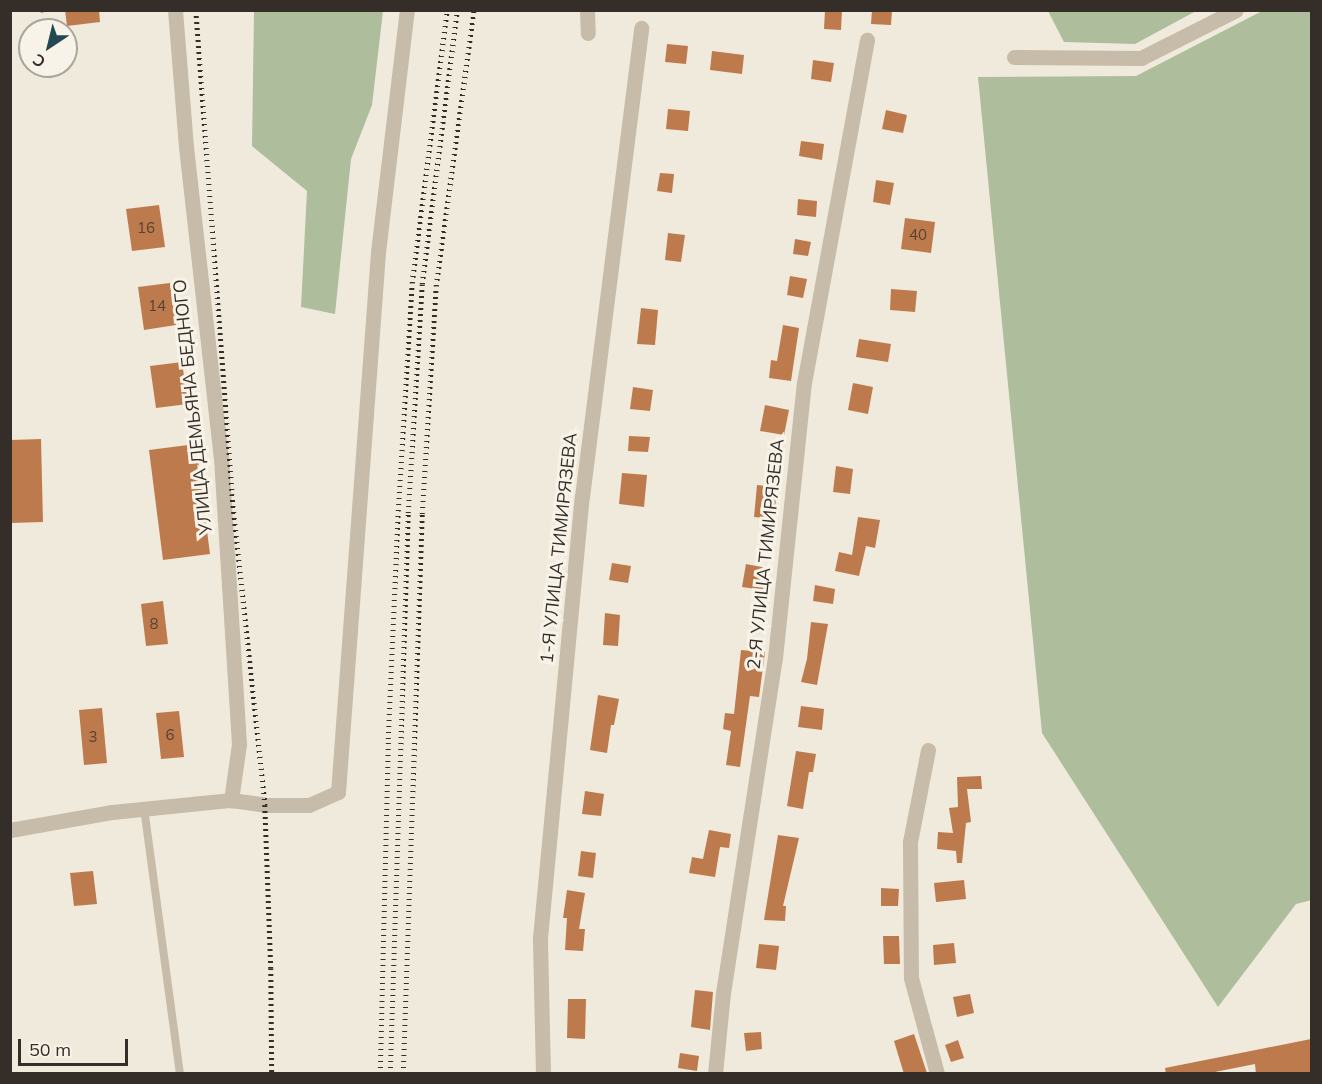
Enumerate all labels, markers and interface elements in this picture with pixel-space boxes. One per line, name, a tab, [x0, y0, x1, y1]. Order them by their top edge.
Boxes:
north arrow	[18, 18, 78, 78]
text: С	[29, 50, 49, 72]
house number: 16	[137, 219, 155, 237]
house number: 40	[909, 226, 927, 244]
street label: УЛИЦА ДЕМЬЯНА БЕДНОГО	[169, 278, 217, 536]
house number: 14	[148, 297, 166, 315]
street label: 1-Я УЛИЦА ТИМИРЯЗЕВА	[536, 431, 582, 665]
street label: 2-Я УЛИЦА ТИМИРЯЗЕВА	[743, 437, 789, 671]
house number: 8	[150, 615, 158, 633]
house number: 6	[166, 726, 174, 744]
house number: 3	[89, 728, 97, 746]
scale bar	[21, 1027, 130, 1065]
text: 50 m	[29, 1038, 71, 1061]

